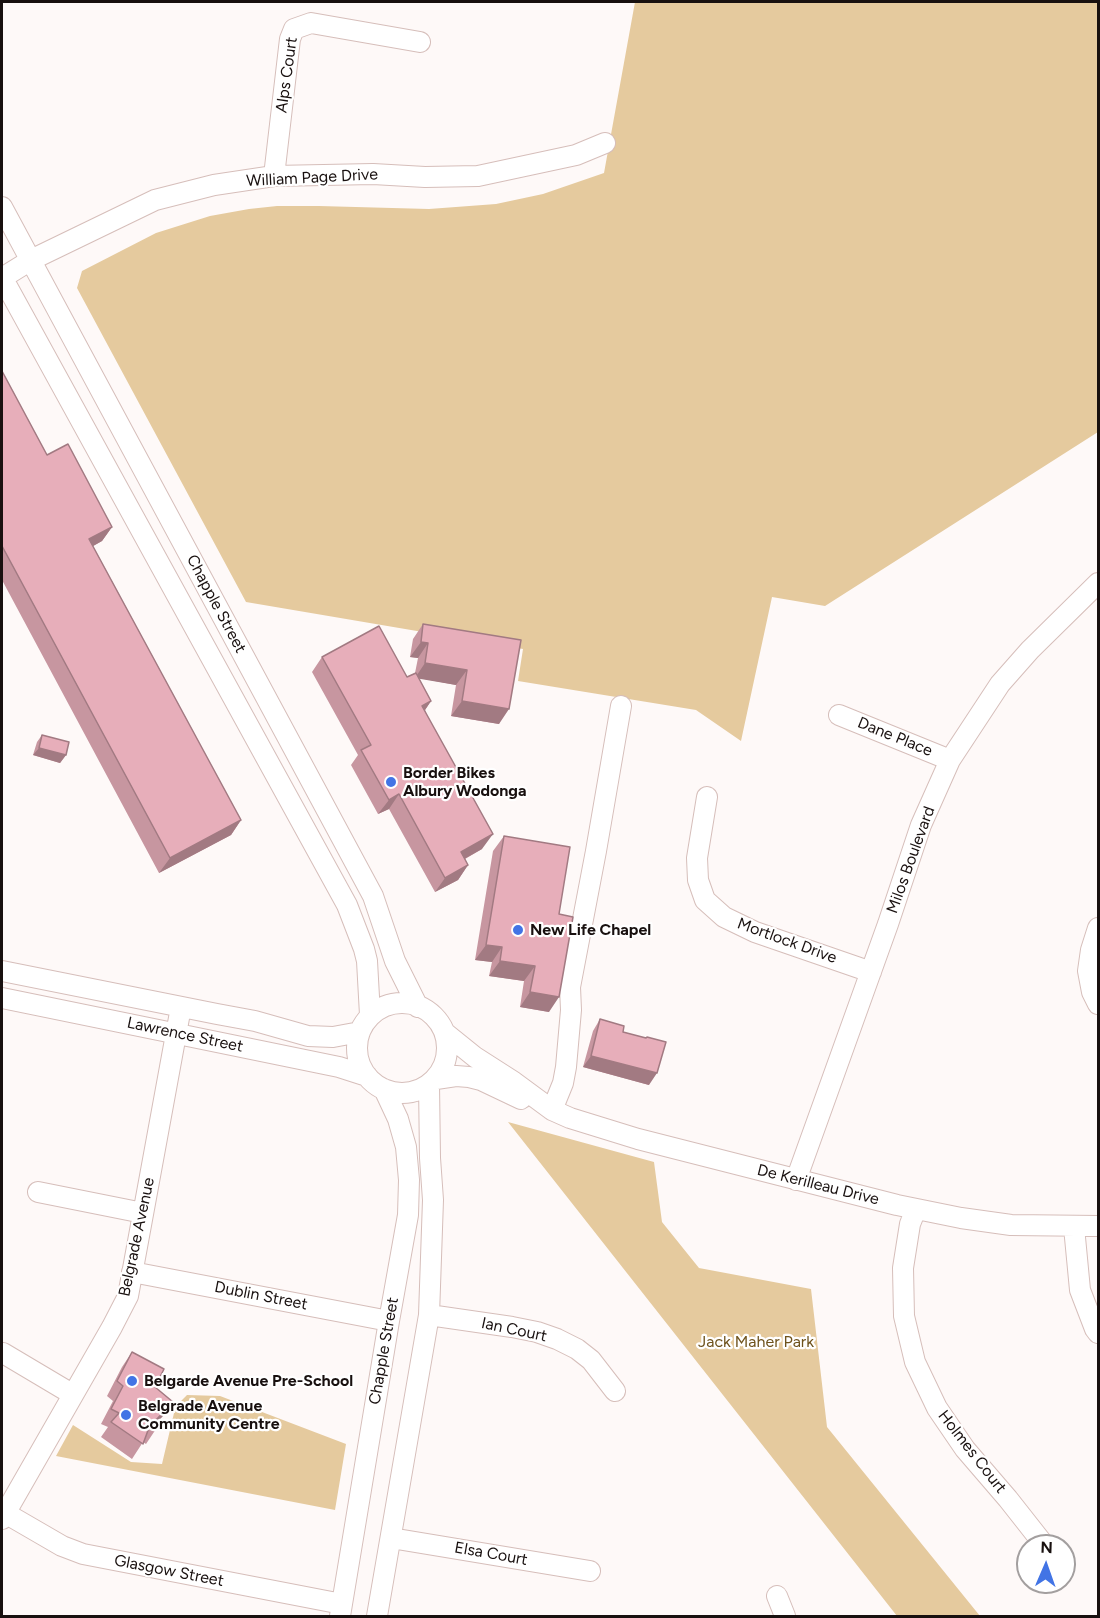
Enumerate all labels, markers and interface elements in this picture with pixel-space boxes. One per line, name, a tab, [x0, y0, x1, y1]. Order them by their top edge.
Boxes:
street label: Alps Court	[272, 36, 302, 114]
street label: William Page Drive	[246, 165, 378, 191]
street label: Chapple Street	[182, 552, 250, 656]
street label: Dane Place	[855, 713, 935, 761]
place label: Border Bikes Albury Wodonga	[403, 763, 526, 801]
marker: Border Bikes Albury Wodonga	[384, 775, 398, 789]
street label: Milos Boulevard	[883, 804, 939, 916]
street label: Mortlock Drive	[735, 914, 839, 968]
place label: New Life Chapel	[530, 920, 651, 940]
marker: New Life Chapel	[511, 923, 525, 937]
street label: Lawrence Street	[125, 1013, 245, 1057]
street label: De Kerilleau Drive	[755, 1161, 881, 1209]
street label: Belgrade Avenue	[115, 1176, 159, 1298]
street label: Dublin Street	[213, 1278, 309, 1314]
street label: Chapple Street	[365, 1296, 403, 1406]
street label: Ian Court	[479, 1314, 549, 1346]
park label: Jack Maher Park	[698, 1332, 814, 1352]
place label: Belgarde Avenue Pre-School	[144, 1371, 353, 1391]
marker: Belgarde Avenue Pre-School	[125, 1374, 139, 1388]
place label: Belgrade Avenue Community Centre	[138, 1396, 280, 1434]
street label: Holmes Court	[934, 1407, 1010, 1497]
marker: Belgrade Avenue Community Centre	[119, 1408, 133, 1422]
north arrow	[1016, 1534, 1076, 1594]
street label: Elsa Court	[453, 1538, 529, 1570]
text: N	[1040, 1538, 1053, 1557]
street label: Glasgow Street	[113, 1551, 225, 1591]

